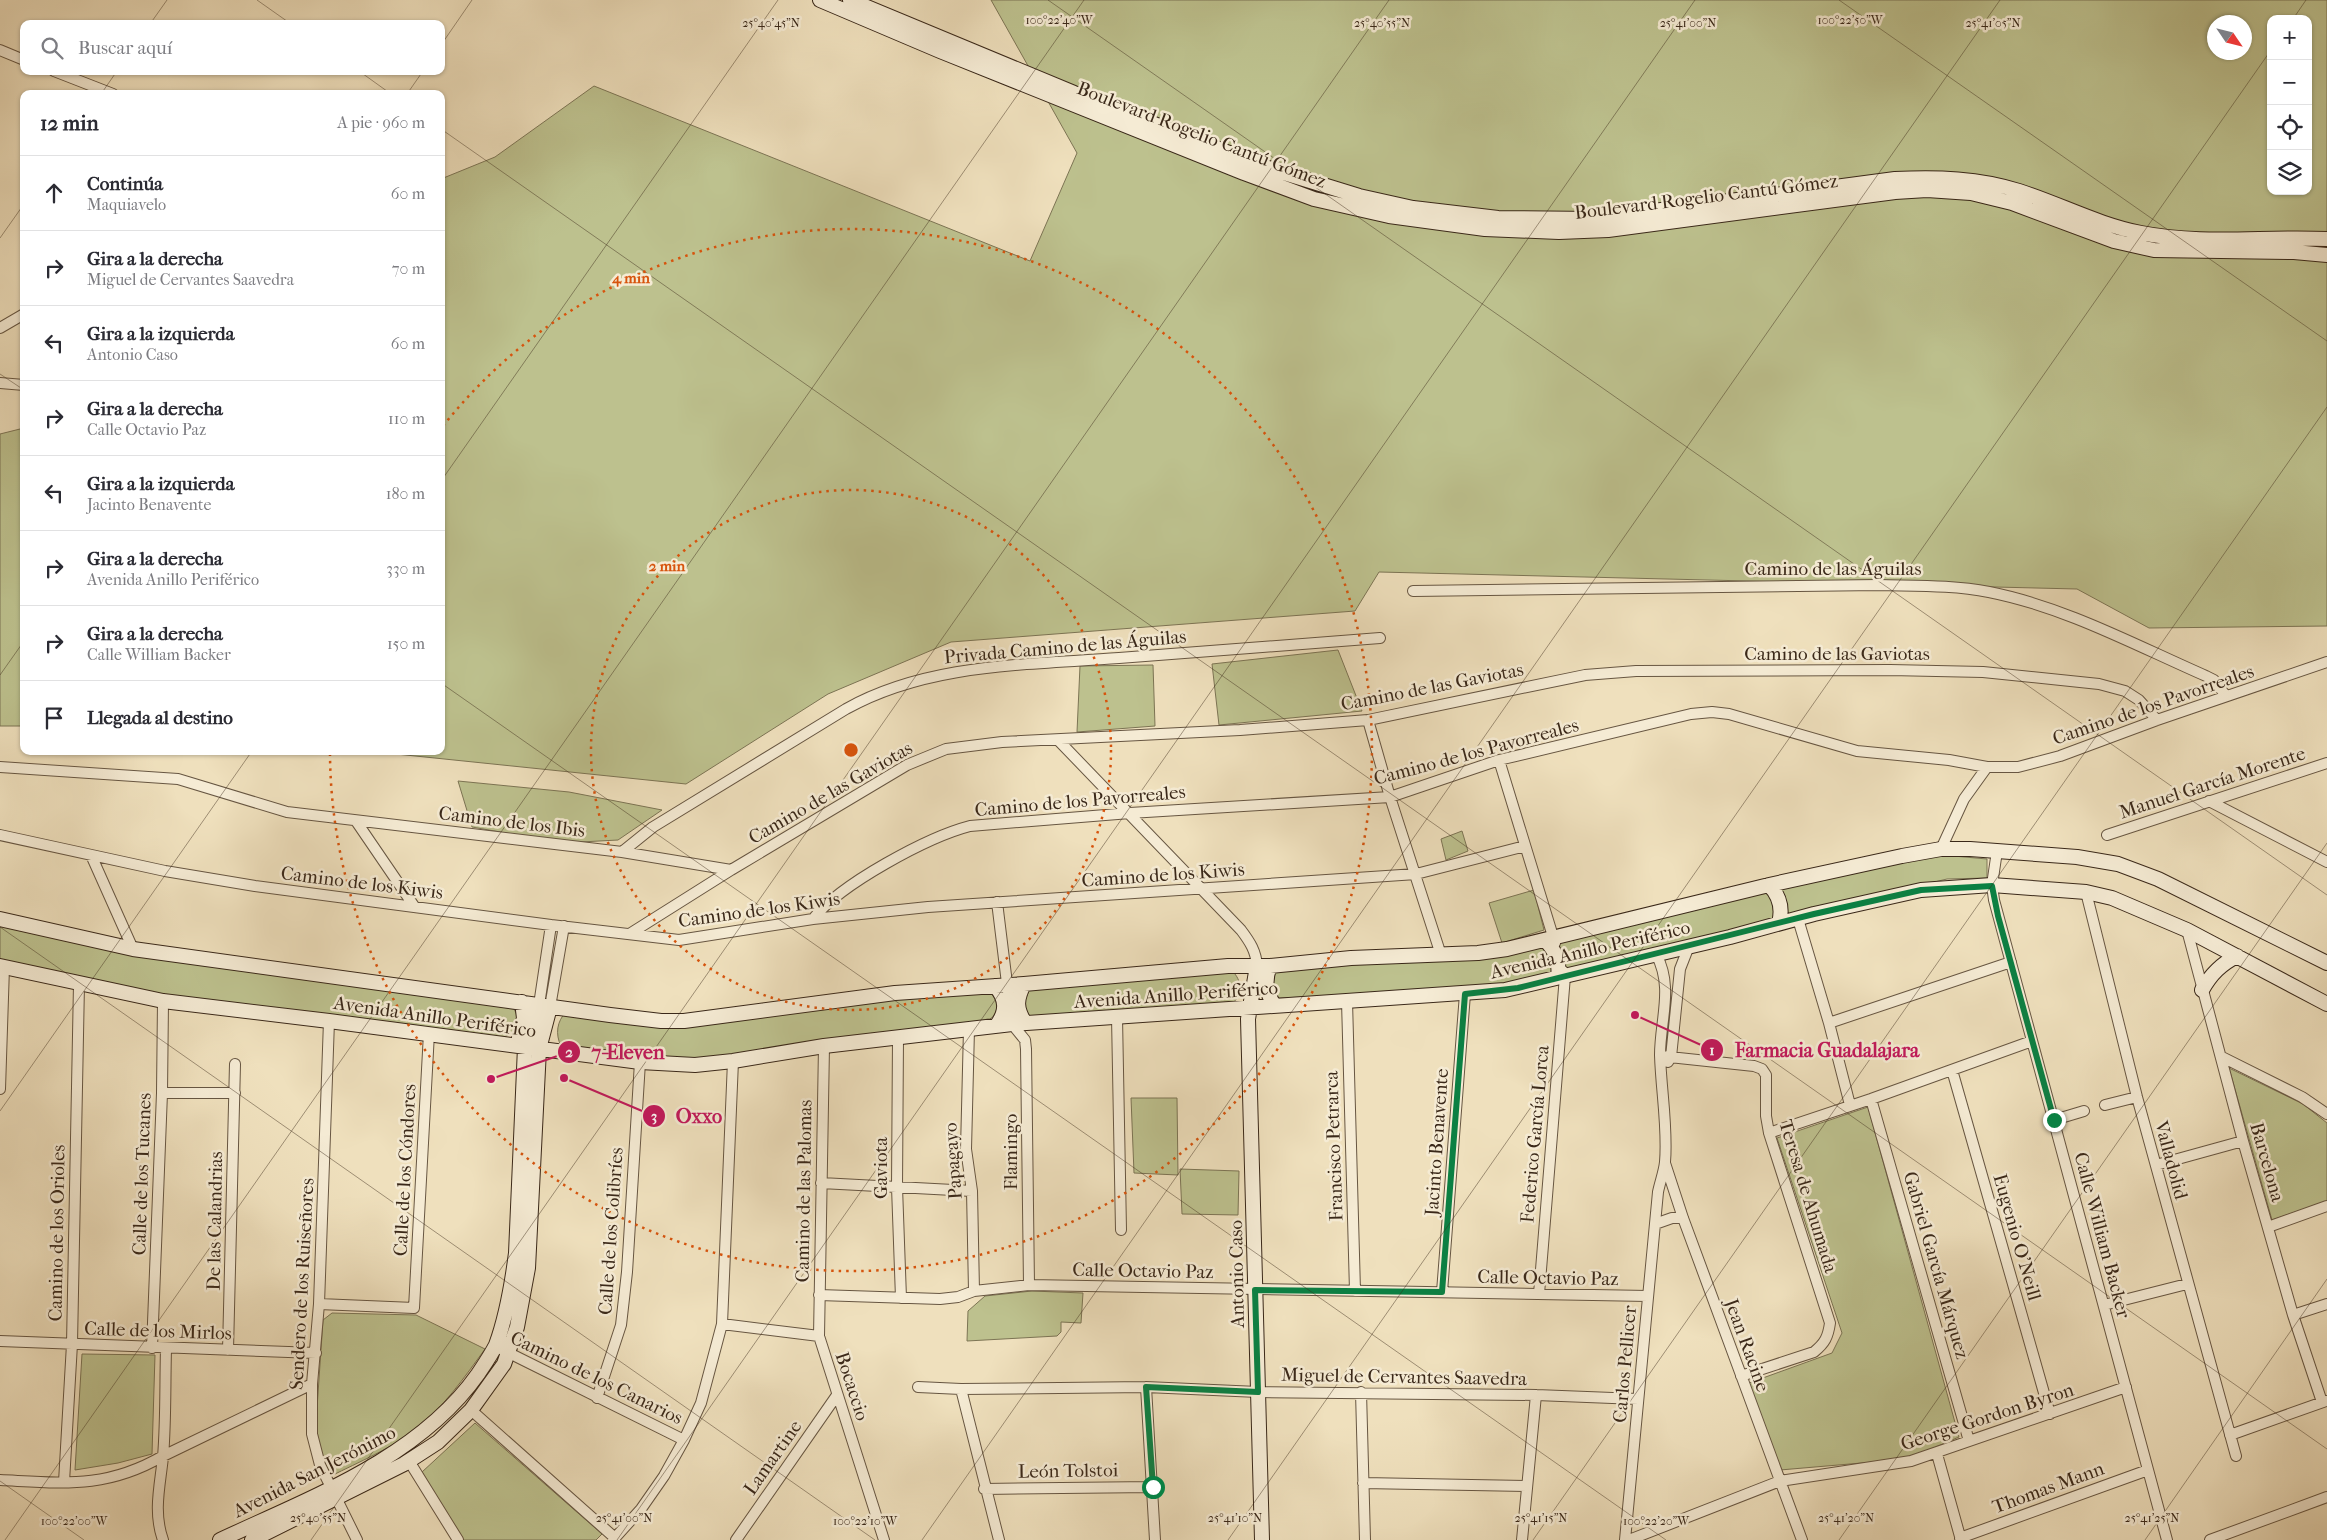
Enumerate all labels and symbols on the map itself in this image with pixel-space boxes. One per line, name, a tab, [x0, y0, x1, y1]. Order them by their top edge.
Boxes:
text: 100°22'40"W	[1026, 13, 1094, 27]
text: 100°22'50"W	[1818, 13, 1884, 27]
north arrow	[2207, 15, 2252, 60]
text: 25°40'45"N	[742, 16, 800, 30]
text: 25°40'55"N	[1354, 16, 1410, 30]
text: 25°41'00"N	[1660, 16, 1716, 30]
text: 25°41'05"N	[1965, 16, 2021, 30]
street label: Boulevard Rogelio Cantú Gómez	[1074, 77, 1329, 193]
street label: Boulevard Rogelio Cantú Gómez	[1573, 170, 1839, 224]
text: 4 min	[611, 269, 650, 287]
text: 2 min	[649, 557, 686, 575]
street label: Camino de las Águilas	[1745, 558, 1921, 580]
street label: Privada Camino de las Águilas	[943, 625, 1187, 669]
street label: Camino de las Gaviotas	[1744, 643, 1930, 665]
street label: Camino de las Gaviotas	[1339, 658, 1525, 715]
street label: Camino de los Pavorreales	[2050, 660, 2257, 750]
street label: Camino de los Pavorreales	[1371, 714, 1581, 790]
street label: Camino de las Gaviotas	[745, 737, 916, 849]
centre of rings	[842, 741, 860, 759]
street label: Manuel García Morente	[2116, 742, 2308, 823]
street label: Camino de los Pavorreales	[974, 781, 1186, 821]
street label: Camino de los Ibis	[438, 802, 586, 842]
street label: Camino de los Kiwis	[1081, 858, 1245, 892]
street label: Camino de los Kiwis	[280, 862, 444, 904]
street label: Camino de los Kiwis	[677, 888, 842, 932]
street label: Avenida Anillo Periférico	[1487, 916, 1693, 984]
street label: Avenida Anillo Periférico	[1072, 977, 1279, 1013]
street label: Avenida Anillo Periférico	[331, 992, 538, 1042]
callout: Farmacia Guadalajara	[1700, 1032, 1929, 1067]
callout: 7-Eleven	[556, 1035, 674, 1070]
text: Farmacia Guadalajara	[1734, 1039, 1920, 1062]
text: 7-Eleven	[590, 1041, 665, 1064]
text: 1	[1709, 1041, 1715, 1059]
text: 2	[565, 1043, 573, 1061]
street label: Federico García Lorca	[1516, 1044, 1554, 1224]
street label: Jacinto Benavente	[1421, 1068, 1453, 1219]
street label: Francisco Petrarca	[1320, 1070, 1348, 1221]
street label: Calle de los Cóndores	[389, 1083, 420, 1257]
street label: Calle de los Tucanes	[128, 1092, 156, 1256]
callout: Oxxo	[641, 1099, 733, 1134]
street label: Camino de las Palomas	[791, 1099, 817, 1283]
text: Oxxo	[676, 1105, 722, 1128]
text: 3	[651, 1107, 657, 1125]
route end	[2043, 1109, 2066, 1132]
street label: Flamingo	[1000, 1113, 1022, 1190]
street label: Teresa de Ahumada	[1774, 1117, 1842, 1276]
street label: Valladolid	[2150, 1118, 2192, 1202]
street label: Barcelona	[2245, 1120, 2289, 1205]
street label: Papagayo	[939, 1121, 967, 1200]
street label: Gaviota	[870, 1137, 892, 1199]
street label: Camino de los Orioles	[44, 1144, 70, 1322]
street label: Calle de los Colibríes	[594, 1147, 628, 1316]
street label: Calle William Backer	[2069, 1150, 2135, 1321]
street label: De las Calandrias	[203, 1151, 227, 1291]
street label: Gabriel García Márquez	[1899, 1169, 1973, 1361]
street label: Eugenio O'Neill	[1988, 1171, 2046, 1303]
street label: Sendero de los Ruiseñores	[285, 1177, 319, 1391]
street label: Antonio Caso	[1225, 1219, 1249, 1329]
street label: Calle Octavio Paz	[1072, 1259, 1214, 1283]
street label: Calle Octavio Paz	[1477, 1266, 1619, 1290]
street label: Jean Racine	[1719, 1294, 1774, 1395]
street label: Carlos Pellicer	[1609, 1304, 1641, 1424]
street label: Calle de los Mirlos	[84, 1317, 232, 1345]
street label: Camino de los Canarios	[507, 1327, 686, 1429]
street label: Bocaccio	[831, 1349, 874, 1424]
street label: Miguel de Cervantes Saavedra	[1281, 1364, 1527, 1390]
street label: George Gordon Byron	[1898, 1379, 2077, 1455]
street label: Lamartine	[739, 1416, 806, 1499]
street label: Avenida San Jerónimo	[229, 1421, 400, 1523]
street label: Thomas Mann	[1989, 1458, 2107, 1518]
street label: León Tolstoi	[1018, 1459, 1119, 1483]
route start	[1142, 1476, 1165, 1499]
text: 25°40'55"N	[290, 1511, 346, 1525]
text: 25°41'00"N	[596, 1511, 652, 1525]
text: 25°41'10"N	[1208, 1511, 1262, 1525]
text: 25°41'15"N	[1515, 1511, 1567, 1525]
text: 25°41'20"N	[1818, 1511, 1874, 1525]
text: 25°41'25"N	[2125, 1511, 2179, 1525]
text: 100°22'00"W	[41, 1514, 108, 1528]
text: 100°22'10"W	[833, 1514, 898, 1528]
text: 100°22'20"W	[1623, 1514, 1690, 1528]

